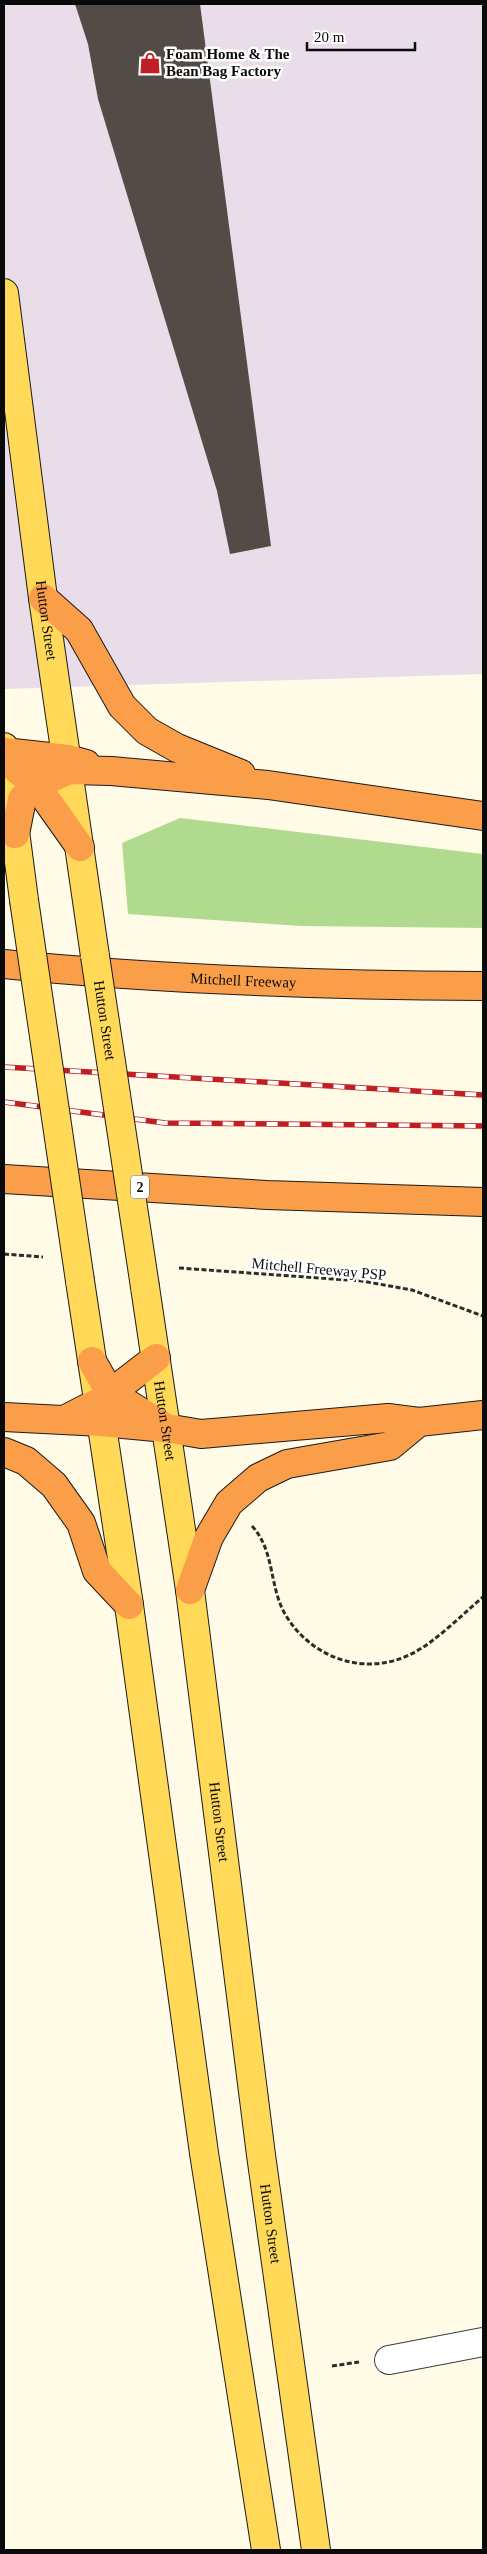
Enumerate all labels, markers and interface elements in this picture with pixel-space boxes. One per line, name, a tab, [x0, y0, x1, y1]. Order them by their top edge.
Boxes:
scale bar	[307, 20, 414, 52]
text: 20 m	[314, 29, 345, 45]
place label: Foam Home & The Bean Bag Factory	[166, 46, 290, 79]
shop icon: Foam Home & The Bean Bag Factory	[137, 50, 163, 76]
street label: Hutton Street	[33, 579, 60, 662]
street label: Mitchell Freeway	[190, 970, 297, 991]
street label: Hutton Street	[91, 979, 119, 1062]
road number: 2	[131, 1176, 149, 1198]
street label: Mitchell Freeway PSP	[251, 1255, 387, 1283]
street label: Hutton Street	[151, 1380, 179, 1462]
street label: Hutton Street	[206, 1781, 232, 1864]
street label: Hutton Street	[257, 2183, 284, 2265]

